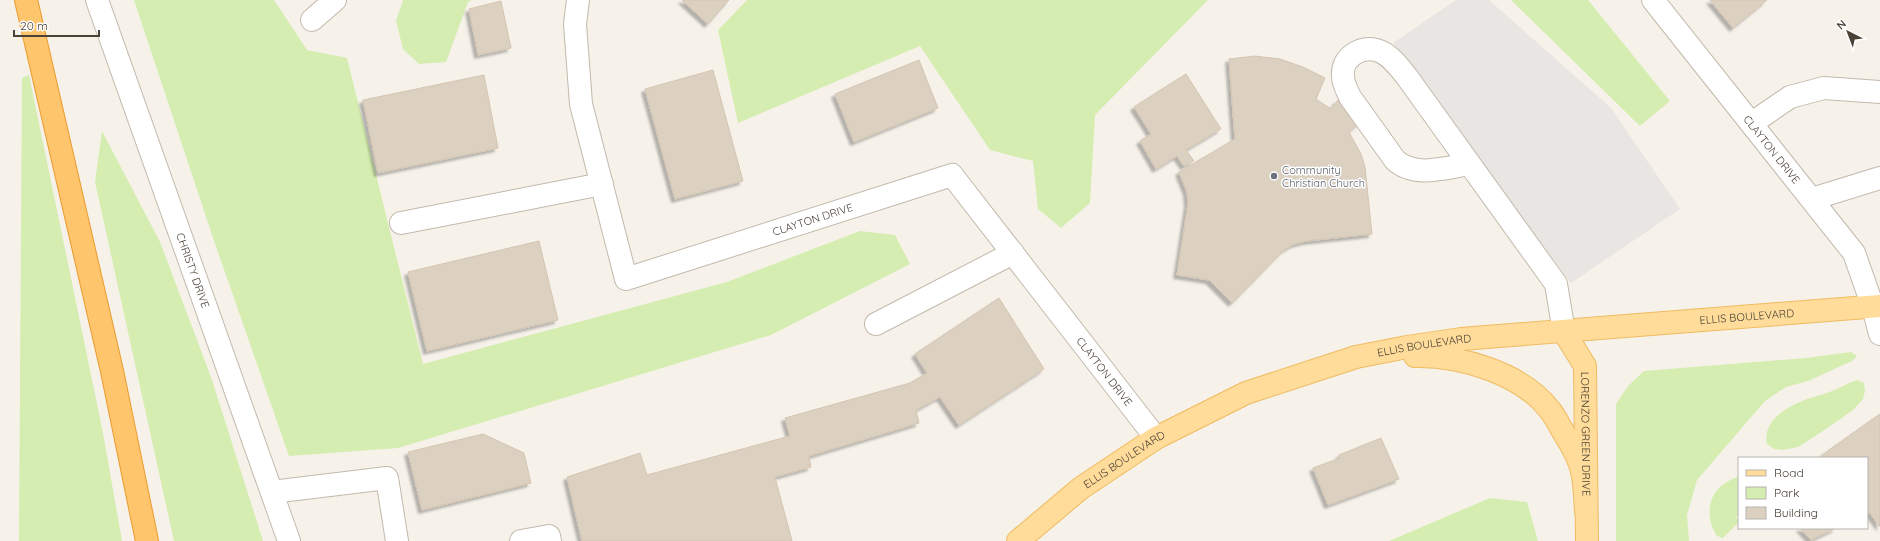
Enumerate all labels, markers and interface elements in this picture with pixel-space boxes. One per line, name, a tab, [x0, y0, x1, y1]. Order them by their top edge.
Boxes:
scale bar	[14, 12, 99, 38]
north arrow	[1828, 12, 1868, 52]
text: N	[1834, 17, 1849, 32]
text: 20 m	[20, 18, 48, 33]
street label: CLAYTON DRIVE	[1740, 113, 1803, 187]
place label: Community Christian Church	[1282, 163, 1365, 190]
marker: Community Christian Church	[1269, 171, 1279, 181]
street label: CLAYTON DRIVE	[771, 200, 855, 239]
street label: CHRISTY DRIVE	[173, 231, 213, 310]
street label: ELLIS BOULEVARD	[1699, 306, 1795, 327]
street label: ELLIS BOULEVARD	[1376, 331, 1472, 360]
street label: CLAYTON DRIVE	[1073, 334, 1136, 409]
street label: LORENZO GREEN DRIVE	[1578, 372, 1593, 496]
street label: ELLIS BOULEVARD	[1081, 428, 1167, 491]
legend	[1738, 457, 1868, 529]
text: Road	[1774, 465, 1804, 480]
text: Park	[1774, 485, 1799, 500]
text: Building	[1774, 505, 1818, 520]

